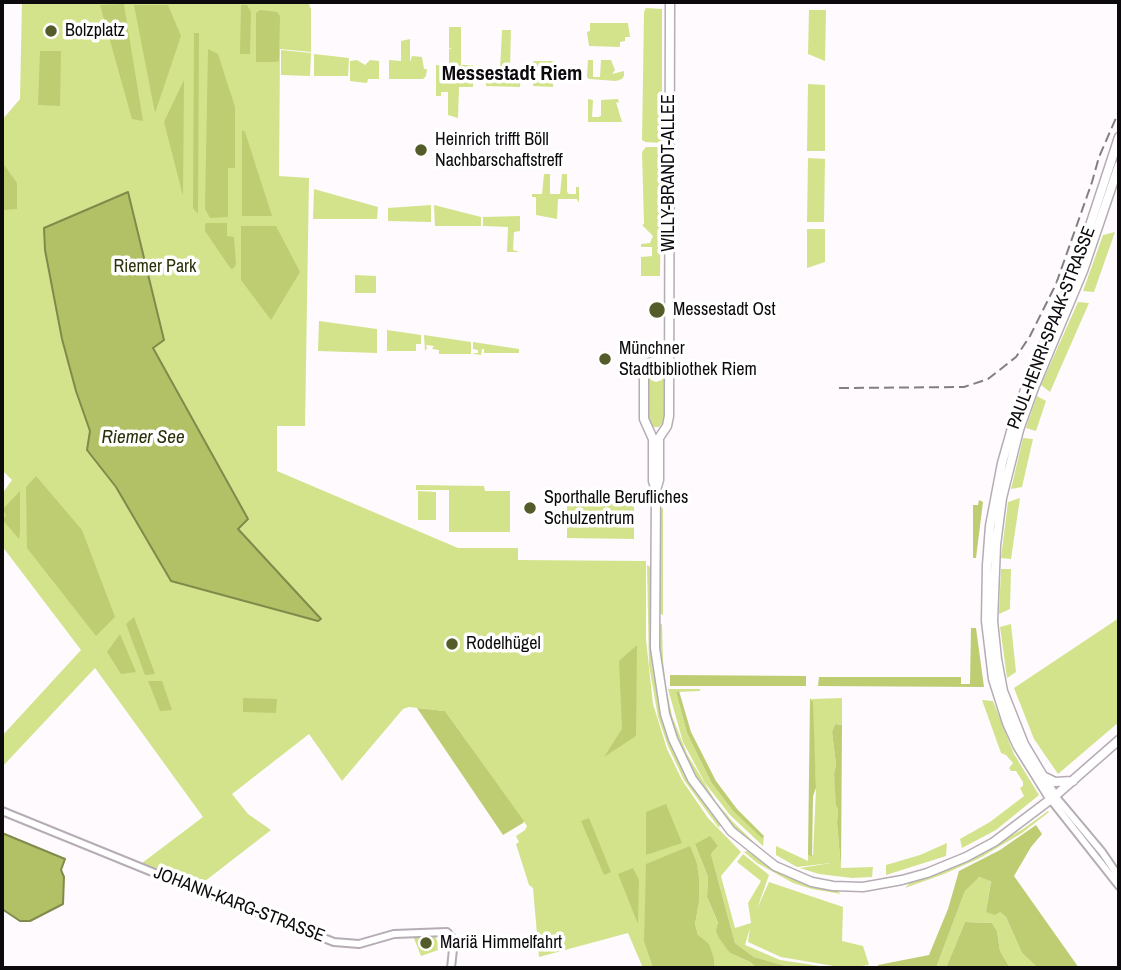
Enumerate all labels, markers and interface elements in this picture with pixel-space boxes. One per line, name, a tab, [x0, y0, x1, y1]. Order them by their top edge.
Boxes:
place label: Bolzplatz	[65, 20, 125, 42]
marker: Bolzplatz	[43, 23, 59, 39]
district label: Messestadt Riem	[442, 61, 582, 87]
street label: WILLY-BRANDT-ALLEE	[658, 94, 680, 252]
place label: Heinrich trifft Böll Nachbarschaftstreff	[435, 129, 563, 172]
marker: Heinrich trifft Böll Nachbarschaftstreff	[413, 142, 429, 158]
street label: PAUL-HENRI-SPAAK-STRASSE	[1003, 224, 1101, 432]
park label: Riemer Park	[114, 256, 196, 278]
place label: Messestadt Ost	[673, 299, 776, 321]
marker: Messestadt Ost	[647, 300, 667, 320]
place label: Münchner Stadtbibliothek Riem	[619, 338, 757, 380]
marker: Münchner Stadtbibliothek Riem	[597, 351, 613, 367]
water label: Riemer See	[101, 427, 185, 449]
place label: Sporthalle Berufliches Schulzentrum	[544, 487, 688, 530]
marker: Sporthalle Berufliches Schulzentrum	[522, 500, 538, 516]
place label: Rodelhügel	[466, 633, 541, 655]
marker: Rodelhügel	[444, 636, 460, 652]
street label: JOHANN-KARG-STRASSE	[151, 862, 327, 948]
place label: Mariä Himmelfahrt	[440, 932, 562, 954]
marker: Mariä Himmelfahrt	[418, 935, 434, 951]

